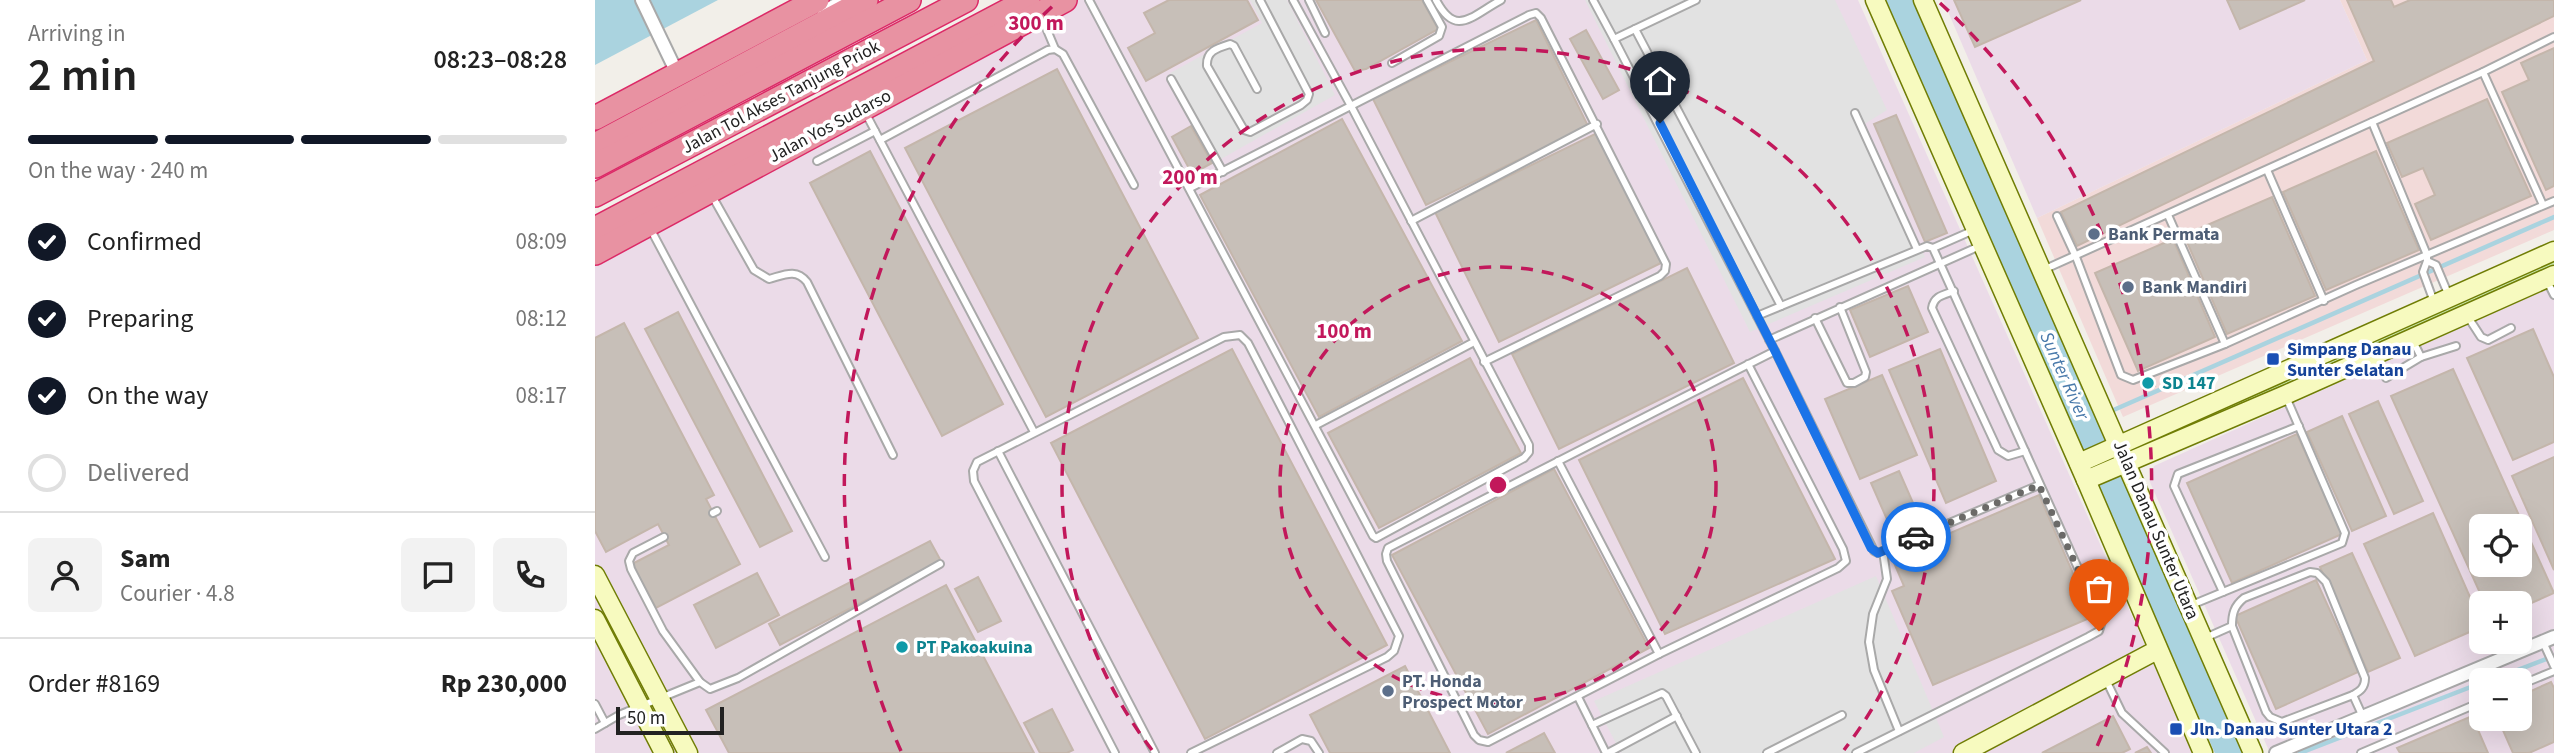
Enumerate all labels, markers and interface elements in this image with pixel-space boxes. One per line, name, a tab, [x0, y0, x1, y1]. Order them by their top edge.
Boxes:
text: 300 m	[1008, 8, 1064, 38]
text: Arriving in	[28, 17, 126, 50]
street label: Jalan Tol Akses Tanjung Priok	[678, 34, 885, 160]
text: 08:23–08:28	[434, 41, 567, 78]
text: 2 min	[28, 43, 137, 108]
pin	[1630, 51, 1690, 123]
icon: home	[1641, 62, 1679, 100]
street label: Jalan Yos Sudarso	[764, 83, 896, 169]
text: On the way · 240 m	[28, 154, 208, 187]
text: 200 m	[1162, 162, 1218, 192]
place label: Bank Permata	[2108, 222, 2220, 247]
icon: check	[28, 223, 66, 261]
text: Confirmed	[87, 223, 202, 260]
text: 08:09	[516, 225, 567, 258]
marker: Bank Permata	[2086, 226, 2102, 242]
place label: Bank Mandiri	[2142, 275, 2247, 300]
marker: Bank Mandiri	[2120, 279, 2136, 295]
icon: check	[28, 300, 66, 338]
text: Preparing	[87, 300, 193, 337]
text: 08:12	[516, 302, 567, 335]
text: 100 m	[1316, 316, 1372, 346]
water label: Sunter River	[2033, 328, 2096, 426]
place label: Simpang Danau Sunter Selatan	[2287, 337, 2411, 383]
marker: Simpang Danau Sunter Selatan	[2265, 351, 2281, 367]
place label: SD 147	[2162, 371, 2216, 396]
marker: SD 147	[2140, 375, 2156, 391]
icon: check	[28, 377, 66, 415]
text: On the way	[87, 377, 208, 414]
text: 08:17	[516, 379, 567, 412]
street label: Jalan Danau Sunter Utara	[2107, 437, 2205, 623]
text: Delivered	[87, 454, 190, 491]
centre of rings	[1486, 473, 1510, 497]
courier	[1881, 502, 1951, 572]
map controls	[2469, 514, 2532, 731]
button: locate	[2469, 514, 2532, 577]
icon: car	[1897, 518, 1935, 556]
button: person	[28, 538, 102, 612]
button: chat	[401, 538, 475, 612]
button: phone	[493, 538, 567, 612]
text: Sam	[120, 540, 170, 577]
pin	[2069, 559, 2129, 631]
icon: bag	[2080, 570, 2118, 608]
text: Courier · 4.8	[120, 577, 235, 610]
button: +	[2469, 591, 2532, 654]
place label: PT Pakoakuina	[916, 635, 1033, 660]
marker: PT Pakoakuina	[894, 639, 910, 655]
text: Order #8169	[28, 665, 160, 702]
text: Rp 230,000	[441, 665, 567, 702]
button: −	[2469, 668, 2532, 731]
place label: PT. Honda Prospect Motor	[1402, 669, 1524, 715]
marker: PT. Honda Prospect Motor	[1380, 683, 1396, 699]
scale bar	[616, 704, 725, 736]
text: 50 m	[627, 705, 665, 732]
place label: Jln. Danau Sunter Utara 2	[2190, 717, 2393, 742]
marker: Jln. Danau Sunter Utara 2	[2168, 721, 2184, 737]

